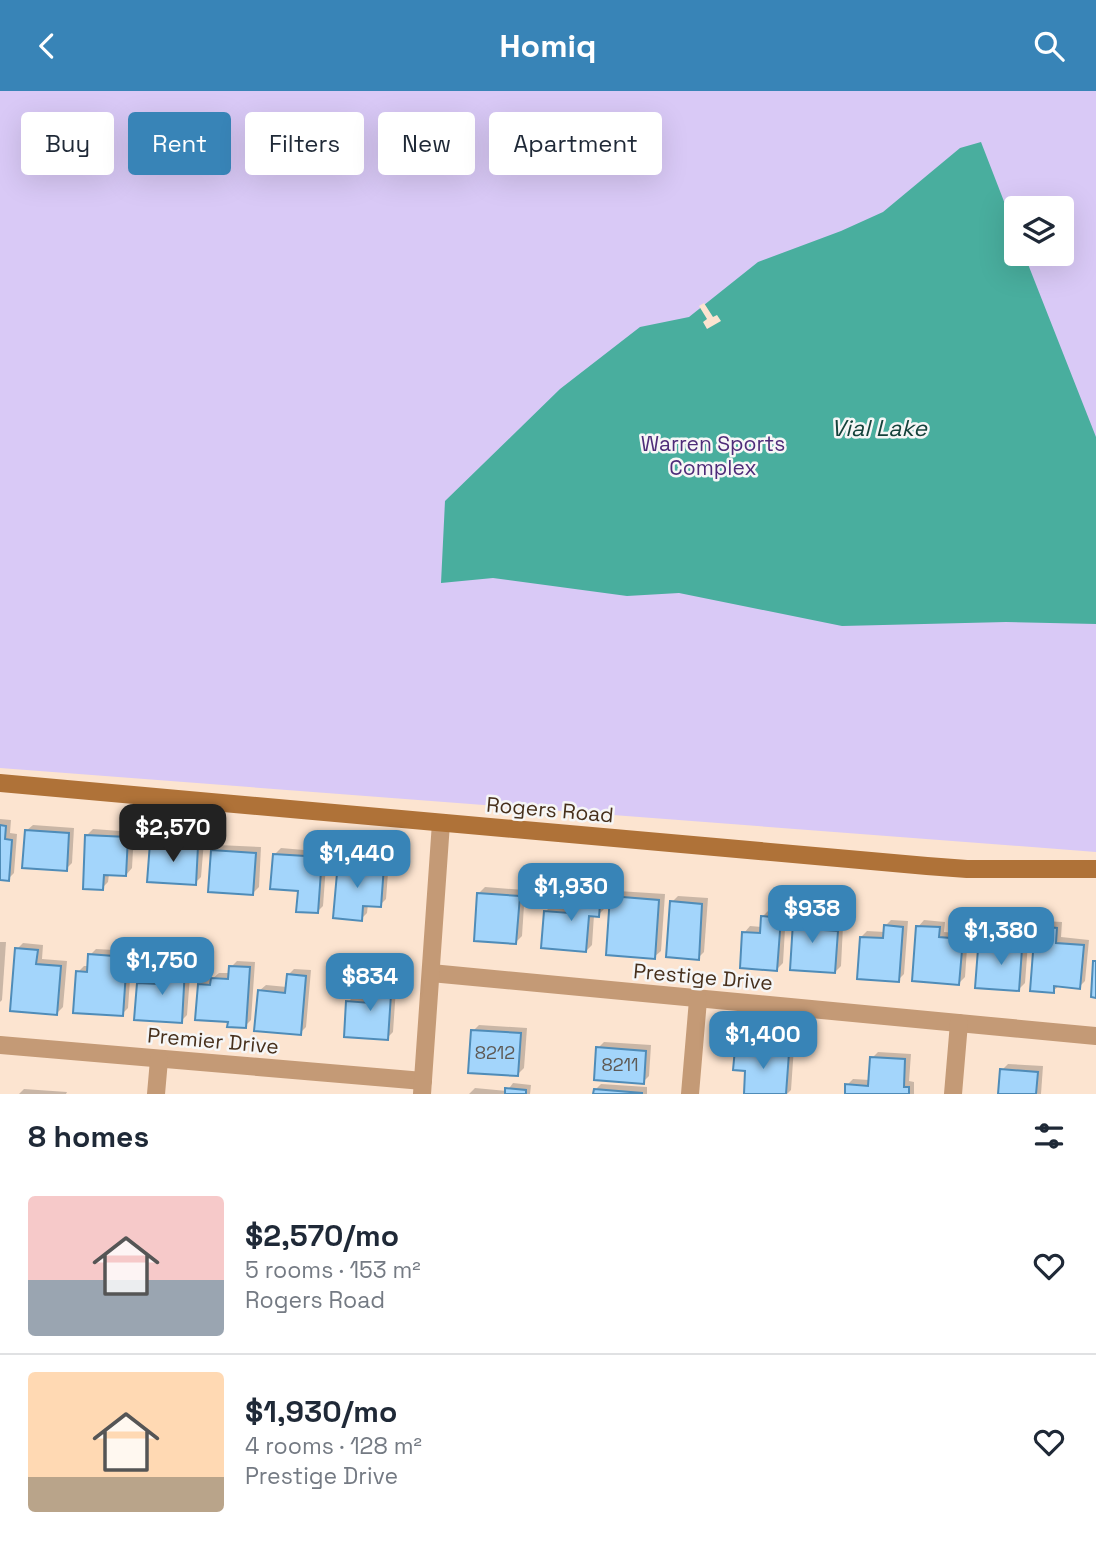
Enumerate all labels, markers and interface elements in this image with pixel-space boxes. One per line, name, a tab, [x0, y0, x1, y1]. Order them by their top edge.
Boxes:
text: Homiq	[500, 26, 596, 66]
icon: back	[28, 27, 66, 65]
icon: search	[1030, 27, 1068, 65]
chip: Buy	[21, 112, 114, 175]
chip: Rent	[128, 112, 231, 175]
chip: Filters	[245, 112, 364, 175]
chip: New	[378, 112, 475, 175]
chip: Apartment	[489, 112, 662, 175]
map controls	[1004, 196, 1074, 266]
button: layers	[1004, 196, 1074, 266]
water label: Vial Lake	[831, 413, 928, 443]
park label: Warren Sports Complex	[641, 430, 785, 481]
street label: Rogers Road	[485, 790, 615, 829]
pin: $2,570	[116, 805, 230, 864]
text: $2,570	[135, 812, 211, 842]
pin: $1,440	[300, 831, 414, 890]
text: $1,440	[319, 838, 395, 868]
pin: $1,930	[514, 863, 628, 923]
text: $1,930	[534, 871, 608, 901]
pin: $938	[771, 885, 853, 945]
text: $938	[784, 893, 840, 923]
pin: $1,380	[944, 907, 1058, 967]
text: $1,380	[964, 915, 1038, 945]
pin: $1,750	[105, 937, 219, 997]
text: $1,750	[126, 945, 198, 975]
pin: $834	[329, 953, 411, 1013]
street label: Prestige Drive	[632, 957, 774, 996]
text: $834	[342, 961, 398, 991]
pin: $1,400	[706, 1011, 820, 1071]
text: $1,400	[725, 1019, 801, 1049]
street label: Premier Drive	[146, 1021, 280, 1060]
house number: 8212	[475, 1041, 515, 1064]
house number: 8211	[601, 1053, 639, 1076]
text: 8 homes	[28, 1117, 149, 1156]
icon: filters	[1030, 1117, 1068, 1155]
text: $2,570/mo	[245, 1216, 399, 1255]
icon: home	[84, 1224, 168, 1308]
icon: heart	[1030, 1247, 1068, 1285]
text: 5 rooms · 153 m²	[245, 1255, 421, 1285]
text: Rogers Road	[245, 1285, 385, 1315]
text: $1,930/mo	[245, 1392, 397, 1431]
icon: home	[84, 1400, 168, 1484]
icon: heart	[1030, 1423, 1068, 1461]
text: 4 rooms · 128 m²	[245, 1431, 422, 1461]
text: Prestige Drive	[245, 1461, 398, 1491]

